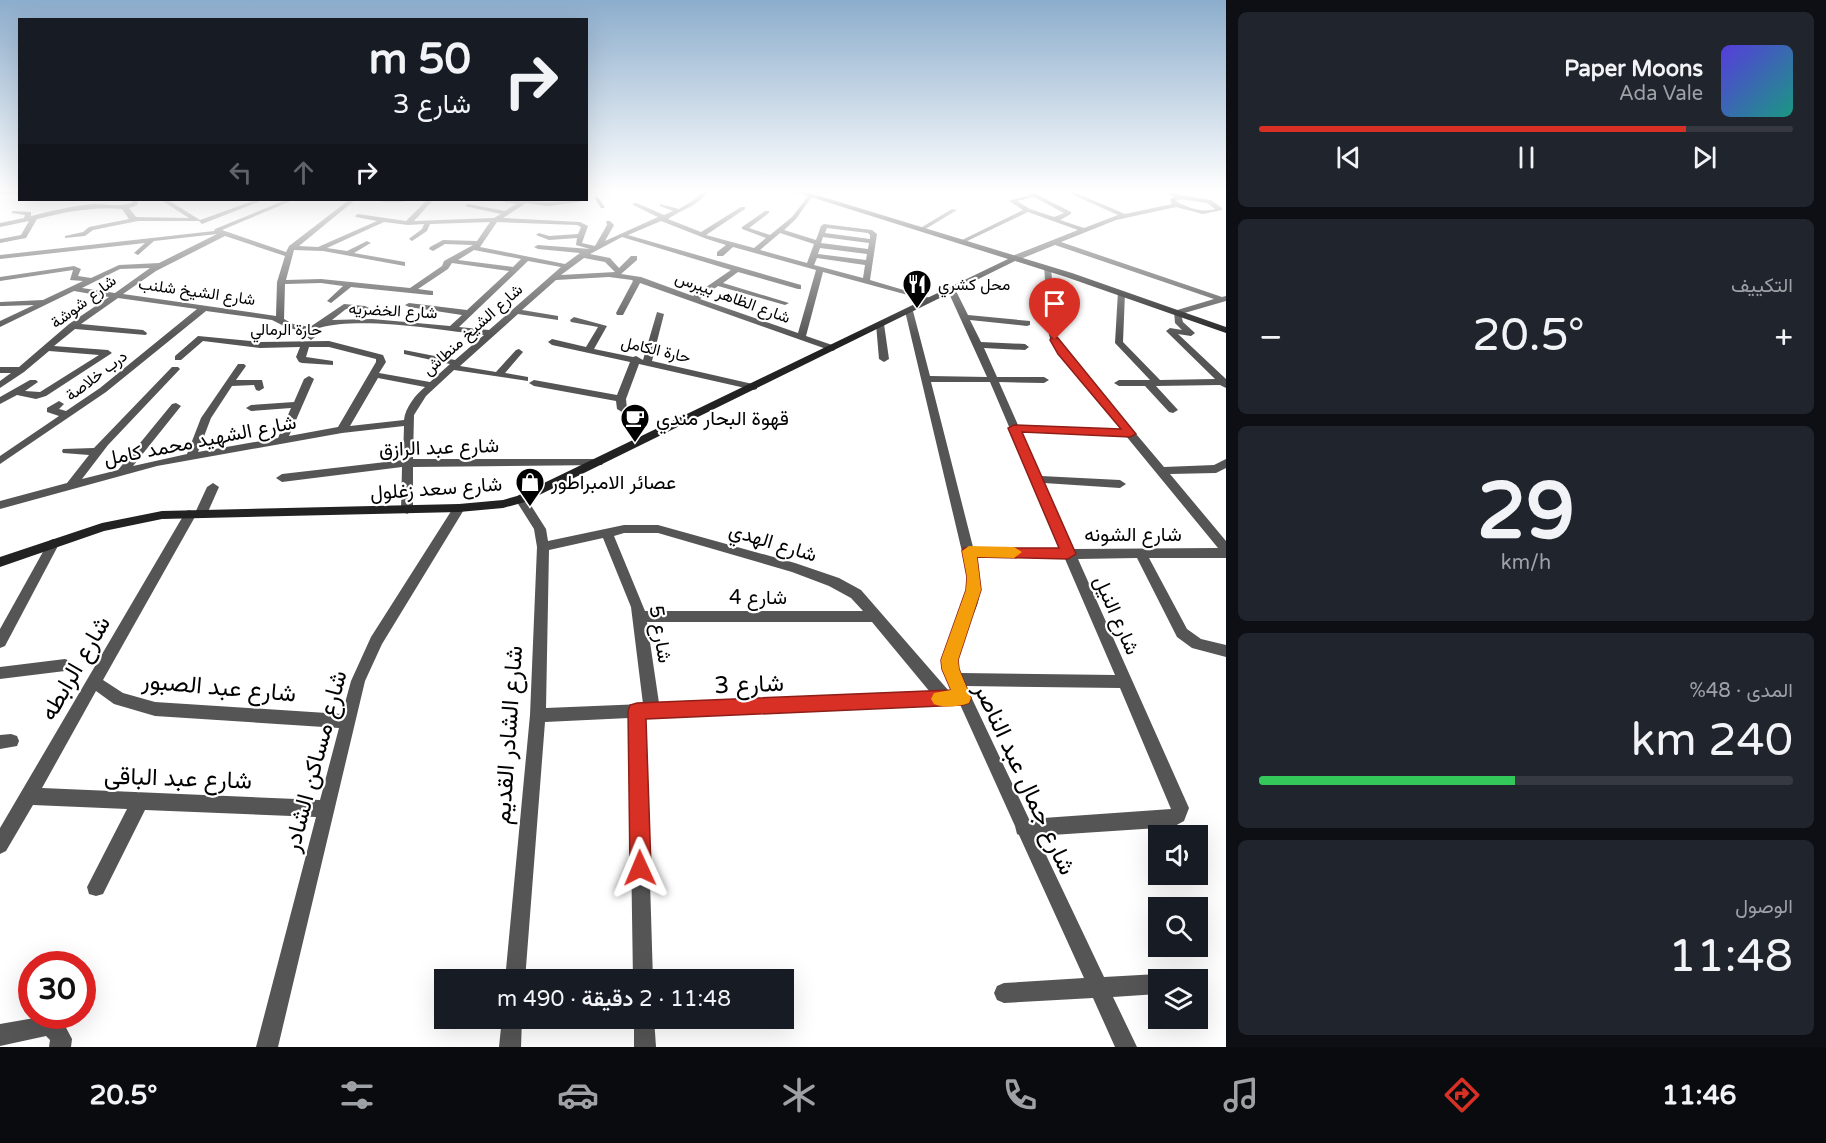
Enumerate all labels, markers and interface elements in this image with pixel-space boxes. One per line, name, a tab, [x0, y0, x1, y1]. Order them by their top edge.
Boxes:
text: 50 m	[369, 34, 471, 85]
icon: right	[492, 42, 570, 120]
text: Paper Moons	[1564, 56, 1703, 82]
text: Ada Vale	[1619, 82, 1703, 106]
text: شارع 3	[393, 88, 471, 121]
icon: previous	[1332, 141, 1365, 174]
icon: pause	[1510, 141, 1543, 174]
icon: next	[1688, 141, 1721, 174]
icon: left	[224, 156, 257, 189]
icon: ahead	[287, 156, 320, 189]
icon: right	[350, 156, 383, 189]
street label: شارع الظاهر بيبرس	[672, 268, 793, 329]
restaurant icon: محل كشري	[901, 268, 933, 310]
street label: شارع شوشة	[47, 271, 121, 334]
street label: شارع الشيخ شلنب	[137, 274, 257, 311]
text: التكييف	[1731, 274, 1793, 298]
place label: محل كشري	[938, 275, 1010, 298]
pin	[1029, 278, 1080, 340]
street label: شارع الشيخ منطاش	[418, 280, 528, 381]
icon: arrive	[1038, 287, 1071, 320]
street label: شارع الخضريه	[348, 299, 438, 324]
text: 20.5°	[1472, 309, 1585, 363]
text: −	[1259, 318, 1283, 357]
text: +	[1774, 318, 1793, 357]
street label: حارة الرمالي	[250, 320, 322, 343]
street label: حارة الكامل	[619, 332, 693, 368]
street label: درب خلاصة	[62, 346, 131, 405]
cafe icon: قهوة البحار مندي	[619, 402, 651, 444]
place label: قهوة البحار مندي	[656, 407, 789, 435]
street label: شارع الشهيد محمد كامل	[102, 411, 299, 472]
street label: شارع عبد الرازق	[379, 434, 500, 463]
text: 29	[1477, 465, 1575, 559]
shop icon: عصائر الامبراطور	[514, 466, 546, 508]
place label: عصائر الامبراطور	[550, 471, 676, 495]
street label: شارع سعد زغلول	[369, 472, 503, 507]
street label: شارع الهدي	[725, 518, 820, 571]
street label: شارع الشونه	[1084, 523, 1182, 548]
text: km/h	[1501, 551, 1551, 575]
street label: شارع النيل	[1087, 572, 1144, 659]
street label: شارع 4	[729, 586, 787, 611]
street label: شارع 5	[643, 604, 676, 665]
street label: شارع الرابطه	[34, 611, 118, 726]
street label: شارع الشادر القديم	[488, 645, 530, 826]
street label: شارع عبد الصبور	[140, 666, 297, 710]
street label: شارع مساكن الشادر	[277, 667, 355, 856]
street label: شارع 3	[714, 669, 784, 701]
street label: شارع جمال عبد الناصر	[966, 678, 1082, 880]
text: المدى · 48%	[1689, 679, 1793, 703]
text: 240 km	[1631, 714, 1793, 768]
street label: شارع عبد الباقى	[103, 761, 252, 797]
map controls	[1148, 825, 1208, 1029]
button: sound	[1148, 825, 1208, 885]
position arrow	[608, 836, 672, 900]
text: الوصول	[1735, 895, 1793, 919]
button: search	[1148, 897, 1208, 957]
text: 11:48	[1668, 930, 1793, 984]
speed limit sign: 30	[18, 951, 96, 1029]
button: layers	[1148, 969, 1208, 1029]
text: 11:48 · 2 دقيقة · 490 m	[497, 986, 731, 1012]
icon: filters	[336, 1074, 378, 1116]
icon: car	[557, 1074, 599, 1116]
icon: climate	[778, 1074, 820, 1116]
icon: phone	[999, 1074, 1041, 1116]
icon: music	[1220, 1074, 1262, 1116]
icon: directions	[1441, 1074, 1483, 1116]
text: 20.5°	[89, 1079, 158, 1112]
text: 11:46	[1662, 1079, 1737, 1112]

